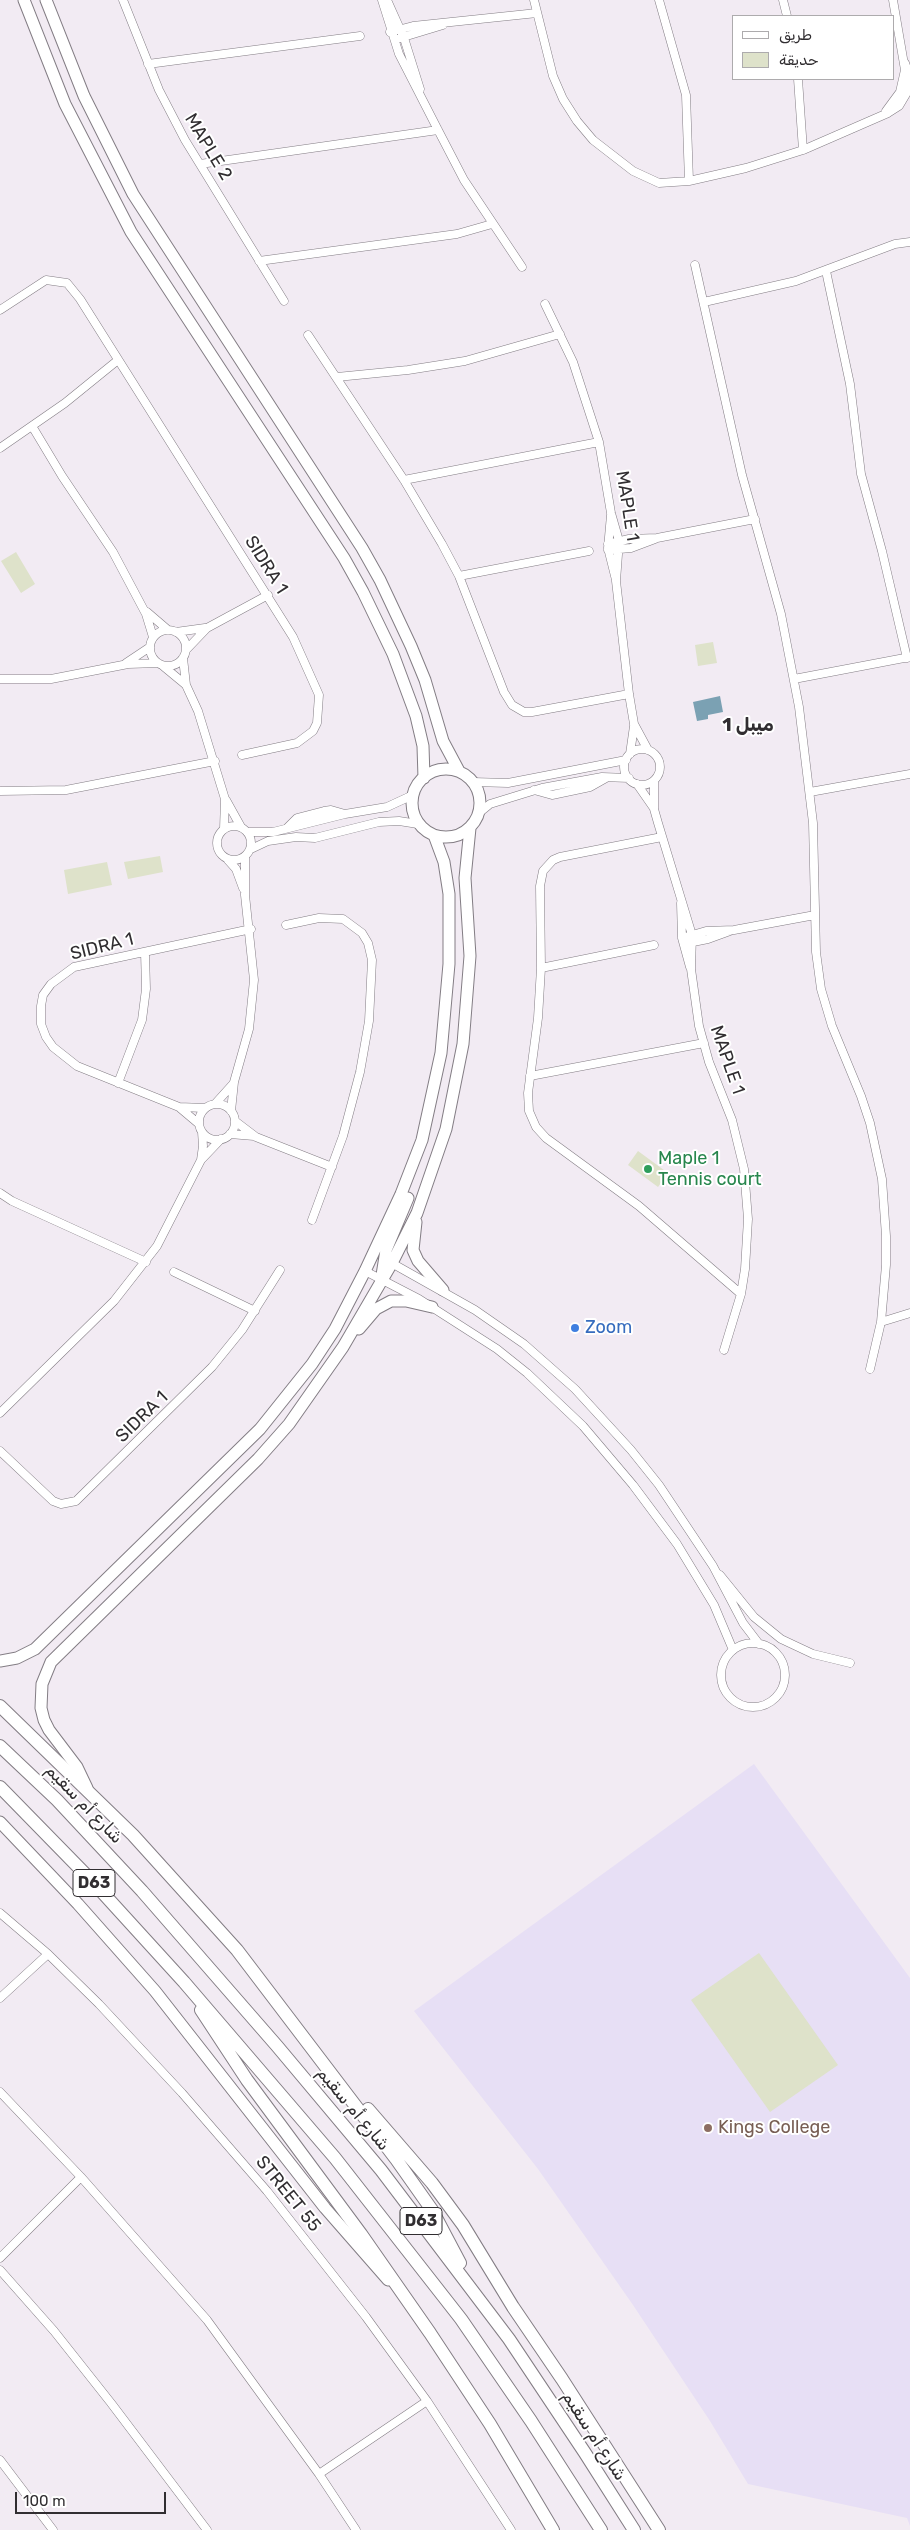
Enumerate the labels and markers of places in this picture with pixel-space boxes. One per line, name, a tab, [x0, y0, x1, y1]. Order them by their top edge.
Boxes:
place label: Maple 1 Tennis court	[658, 1148, 762, 1190]
marker: Maple 1 Tennis court	[642, 1163, 654, 1175]
place label: Zoom	[585, 1317, 632, 1339]
marker: Zoom	[569, 1322, 581, 1334]
place label: Kings College	[718, 2117, 830, 2139]
marker: Kings College	[702, 2122, 714, 2134]

